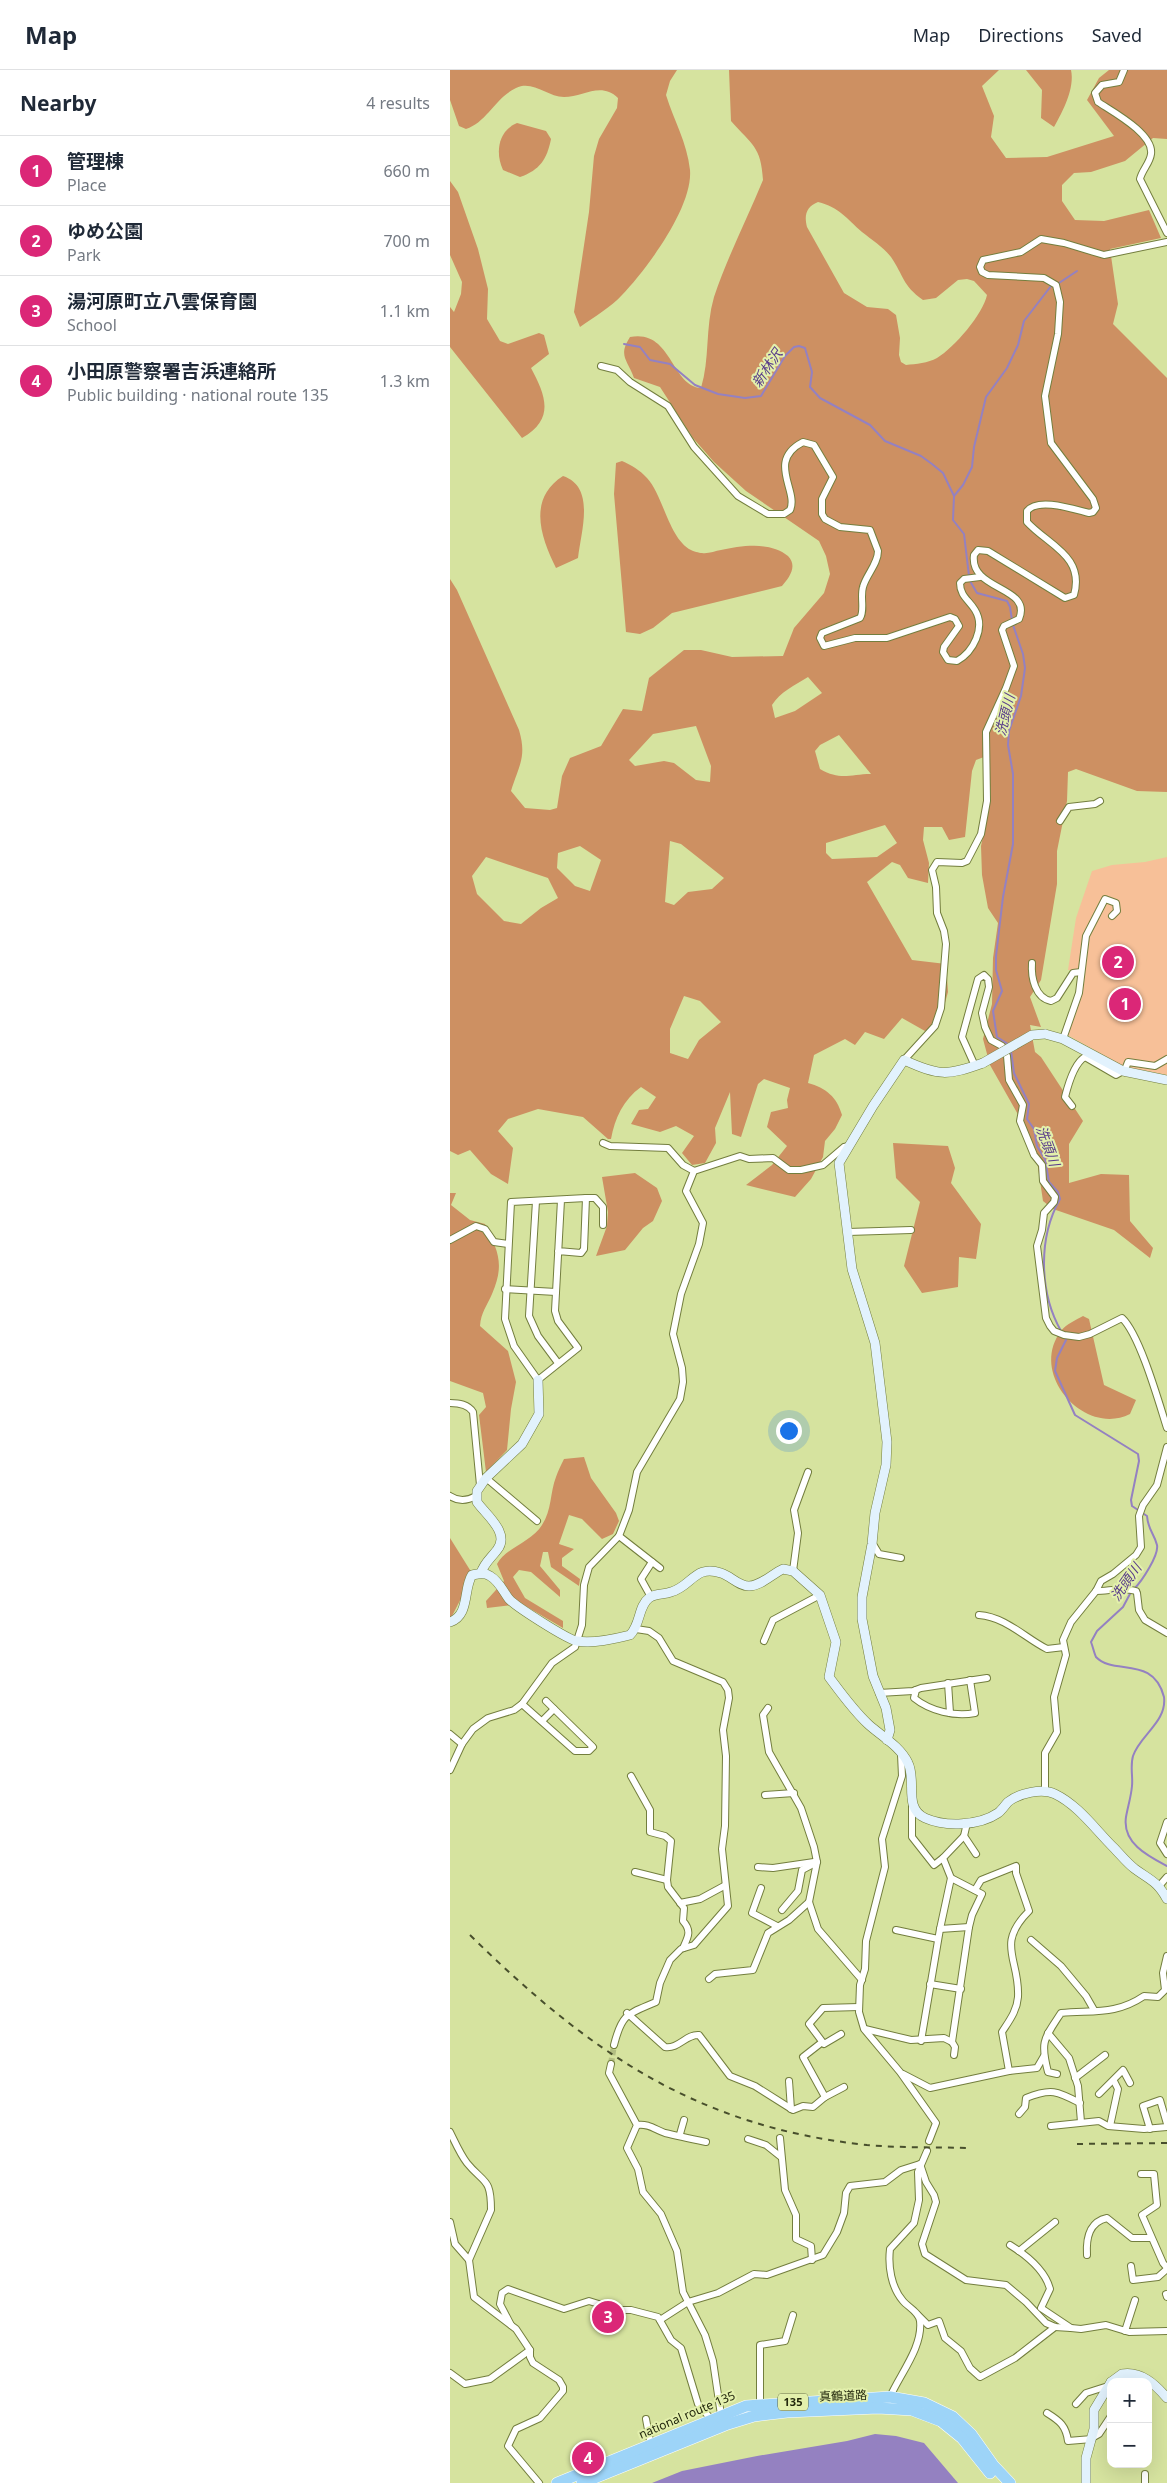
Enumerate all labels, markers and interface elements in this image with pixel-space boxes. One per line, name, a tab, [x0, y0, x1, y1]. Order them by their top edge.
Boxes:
text: Map	[25, 18, 77, 51]
text: Map	[913, 23, 950, 47]
text: Directions	[978, 23, 1064, 47]
text: Saved	[1092, 23, 1142, 47]
text: Nearby	[20, 89, 96, 117]
text: 4 results	[366, 92, 430, 114]
text: 管理棟	[67, 148, 124, 174]
text: 1	[31, 160, 41, 182]
text: 660 m	[383, 160, 430, 182]
text: Place	[67, 174, 107, 196]
text: ゆめ公園	[67, 218, 143, 244]
text: 2	[31, 230, 41, 252]
text: 700 m	[383, 230, 430, 252]
text: Park	[67, 244, 101, 266]
text: 湯河原町立八雲保育園	[67, 288, 257, 314]
text: 3	[31, 300, 41, 322]
text: 1.1 km	[380, 300, 430, 322]
text: School	[67, 314, 117, 336]
water label: 新林沢	[747, 343, 787, 390]
text: 小田原警察署吉浜連絡所	[67, 358, 276, 384]
text: 4	[31, 370, 41, 392]
text: 1.3 km	[380, 370, 430, 392]
text: Public building · national route 135	[67, 384, 329, 406]
water label: 洗頭川	[990, 690, 1019, 738]
pin: 2	[1102, 943, 1134, 981]
pin: 1	[1109, 985, 1141, 1023]
water label: 洗頭川	[1032, 1123, 1065, 1171]
your location	[776, 1418, 802, 1444]
water label: 洗頭川	[1106, 1557, 1147, 1604]
pin: 3	[592, 2298, 624, 2336]
map controls	[1107, 2378, 1152, 2468]
button: +	[1107, 2378, 1152, 2423]
street label: national route 135	[636, 2386, 738, 2443]
street label: 真鶴道路	[819, 2386, 867, 2405]
road number: 135	[778, 2394, 808, 2410]
button: −	[1107, 2423, 1152, 2468]
pin: 4	[572, 2439, 604, 2477]

